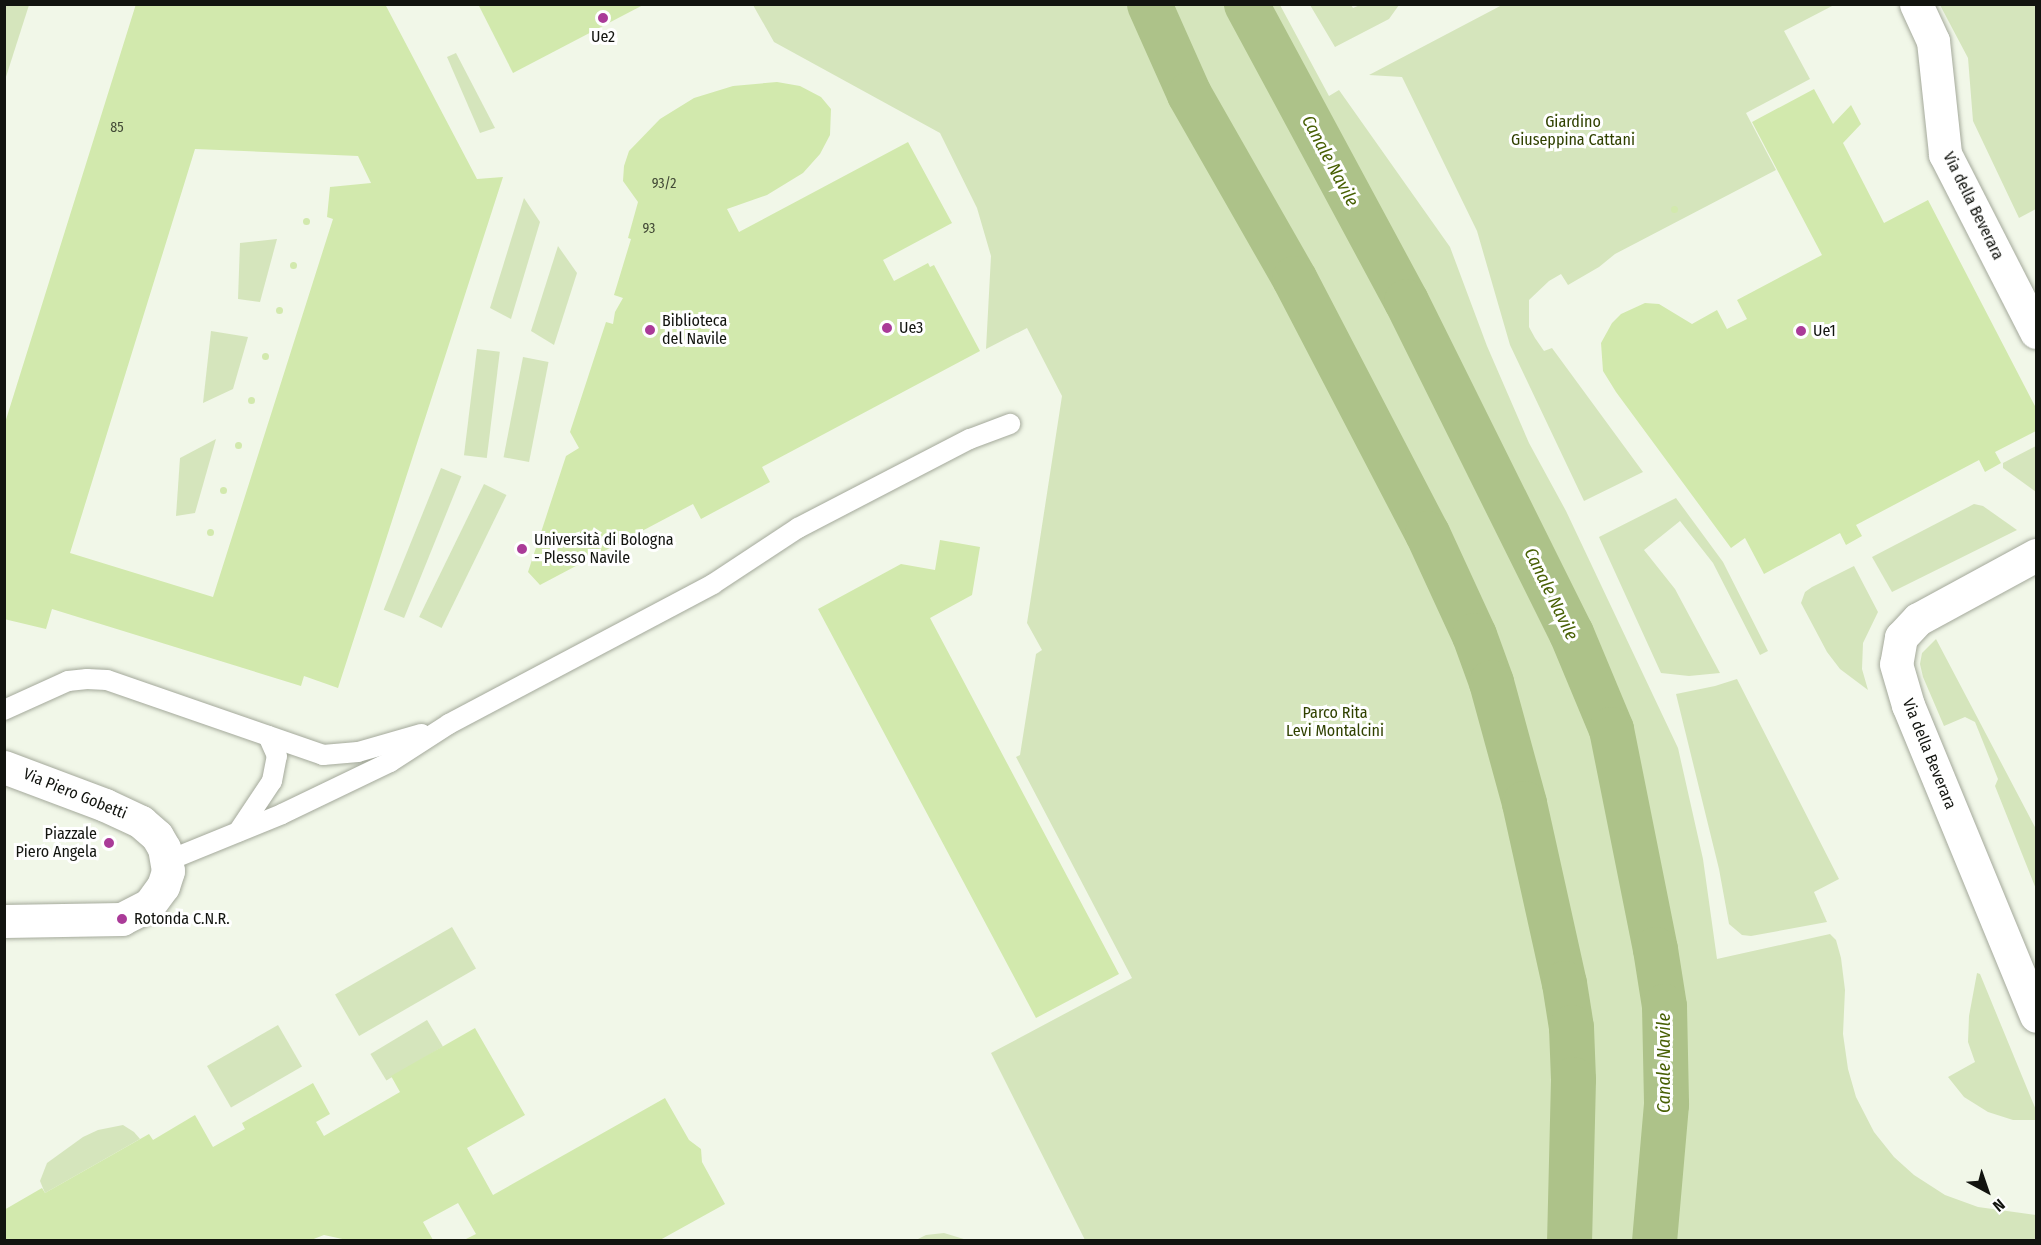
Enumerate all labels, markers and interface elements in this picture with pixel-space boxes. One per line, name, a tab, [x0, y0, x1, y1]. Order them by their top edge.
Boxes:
marker: Ue2	[596, 11, 610, 25]
place label: Ue2	[591, 27, 615, 47]
water label: Canale Navile	[1297, 112, 1363, 210]
park label: Giardino Giuseppina Cattani	[1511, 112, 1635, 150]
house number: 85	[110, 120, 124, 136]
street label: Via della Beverara	[1939, 149, 2007, 263]
house number: 93/2	[652, 176, 676, 192]
house number: 93	[643, 221, 655, 237]
place label: Biblioteca del Navile	[662, 311, 727, 349]
place label: Ue3	[899, 318, 923, 338]
marker: Ue3	[880, 321, 894, 335]
place label: Ue1	[1813, 321, 1836, 341]
marker: Biblioteca del Navile	[643, 323, 657, 337]
marker: Ue1	[1794, 324, 1808, 338]
place label: Università di Bologna - Plesso Navile	[534, 530, 674, 568]
marker: Università di Bologna - Plesso Navile	[515, 542, 529, 556]
water label: Canale Navile	[1519, 544, 1583, 644]
street label: Via della Beverara	[1898, 696, 1960, 812]
park label: Parco Rita Levi Montalcini	[1286, 703, 1384, 741]
street label: Via Piero Gobetti	[20, 765, 130, 823]
place label: Piazzale Piero Angela	[15, 824, 97, 862]
marker: Piazzale Piero Angela	[102, 836, 116, 850]
place label: Rotonda C.N.R.	[134, 909, 230, 929]
marker: Rotonda C.N.R.	[115, 912, 129, 926]
water label: Canale Navile	[1653, 1013, 1675, 1113]
north arrow	[1957, 1161, 2017, 1221]
text: N	[1989, 1195, 2009, 1216]

